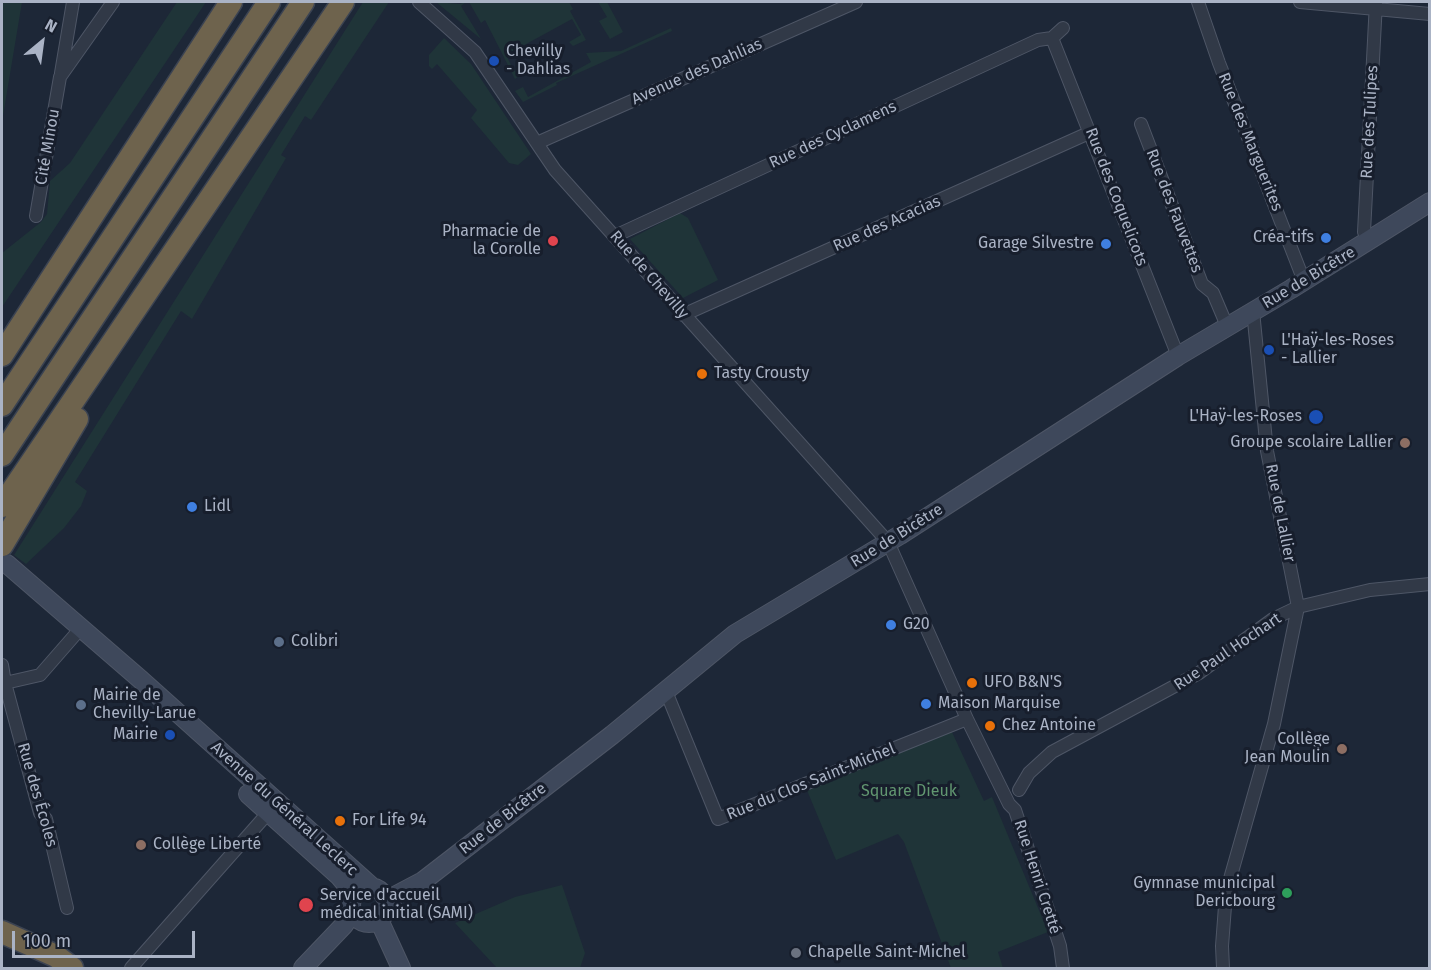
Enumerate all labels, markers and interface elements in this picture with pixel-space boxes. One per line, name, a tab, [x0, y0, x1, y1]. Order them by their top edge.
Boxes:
north arrow	[12, 12, 72, 72]
text: N	[42, 15, 60, 37]
street label: Avenue des Dahlias	[629, 35, 765, 109]
place label: Chevilly - Dahlias	[506, 42, 570, 80]
marker: Chevilly - Dahlias	[487, 54, 501, 68]
street label: Rue des Tulipes	[1357, 65, 1383, 179]
street label: Rue des Marguerites	[1213, 70, 1287, 214]
street label: Rue des Cyclamens	[766, 97, 900, 173]
street label: Cité Minou	[32, 107, 64, 187]
street label: Rue des Coquelicots	[1081, 125, 1151, 269]
street label: Rue des Fauvettes	[1142, 146, 1206, 276]
street label: Rue des Acacias	[830, 192, 944, 256]
place label: Pharmacie de la Corolle	[442, 222, 541, 260]
street label: Rue de Chevilly	[605, 227, 693, 323]
place label: Créa-tifs	[1253, 228, 1314, 248]
marker: Créa-tifs	[1319, 231, 1333, 245]
marker: Pharmacie de la Corolle	[546, 234, 560, 248]
place label: Garage Silvestre	[978, 234, 1094, 254]
marker: Garage Silvestre	[1099, 237, 1113, 251]
street label: Rue de Bicêtre	[1259, 243, 1359, 313]
place label: L'Haÿ-les-Roses - Lallier	[1281, 331, 1394, 369]
marker: L'Haÿ-les-Roses - Lallier	[1262, 343, 1276, 357]
place label: Tasty Crousty	[714, 364, 809, 384]
marker: Tasty Crousty	[695, 367, 709, 381]
place label: L'Haÿ-les-Roses	[1189, 407, 1302, 427]
marker: L'Haÿ-les-Roses	[1307, 408, 1325, 426]
place label: Groupe scolaire Lallier	[1230, 433, 1393, 453]
marker: Groupe scolaire Lallier	[1398, 436, 1412, 450]
street label: Rue de Lallier	[1261, 462, 1299, 564]
place label: Lidl	[204, 497, 231, 517]
marker: Lidl	[185, 500, 199, 514]
street label: Rue de Bicêtre	[847, 500, 947, 572]
street label: Rue Paul Hochart	[1171, 609, 1285, 695]
place label: G20	[903, 615, 930, 635]
marker: G20	[884, 618, 898, 632]
place label: Colibri	[291, 632, 338, 652]
marker: Colibri	[272, 635, 286, 649]
place label: UFO B&N'S	[984, 673, 1062, 693]
marker: UFO B&N'S	[965, 676, 979, 690]
place label: Mairie de Chevilly-Larue	[93, 686, 196, 724]
place label: Maison Marquise	[938, 694, 1061, 714]
marker: Maison Marquise	[919, 697, 933, 711]
marker: Mairie de Chevilly-Larue	[74, 698, 88, 712]
place label: Chez Antoine	[1002, 716, 1096, 736]
marker: Chez Antoine	[983, 719, 997, 733]
place label: Mairie	[113, 725, 158, 745]
marker: Mairie	[163, 728, 177, 742]
place label: Collège Jean Moulin	[1245, 730, 1330, 768]
street label: Avenue du Général Leclerc	[207, 738, 361, 880]
street label: Rue du Clos Saint-Michel	[724, 739, 898, 825]
street label: Rue des Écoles	[13, 741, 61, 849]
marker: Collège Jean Moulin	[1335, 742, 1349, 756]
street label: Rue de Bicêtre	[456, 779, 550, 859]
park label: Square Dieuk	[861, 782, 957, 802]
place label: For Life 94	[352, 811, 426, 831]
marker: For Life 94	[333, 814, 347, 828]
street label: Rue Henri Cretté	[1009, 817, 1065, 937]
place label: Collège Liberté	[153, 835, 261, 855]
marker: Collège Liberté	[134, 838, 148, 852]
place label: Gymnase municipal Dericbourg	[1133, 874, 1275, 912]
place label: Service d'accueil médical initial (SAMI)	[320, 886, 473, 924]
marker: Gymnase municipal Dericbourg	[1280, 886, 1294, 900]
marker: Service d'accueil médical initial (SAMI)	[297, 896, 315, 914]
scale bar	[15, 919, 198, 957]
text: 100 m	[23, 930, 71, 952]
place label: Chapelle Saint-Michel	[808, 943, 966, 963]
marker: Chapelle Saint-Michel	[789, 946, 803, 960]

